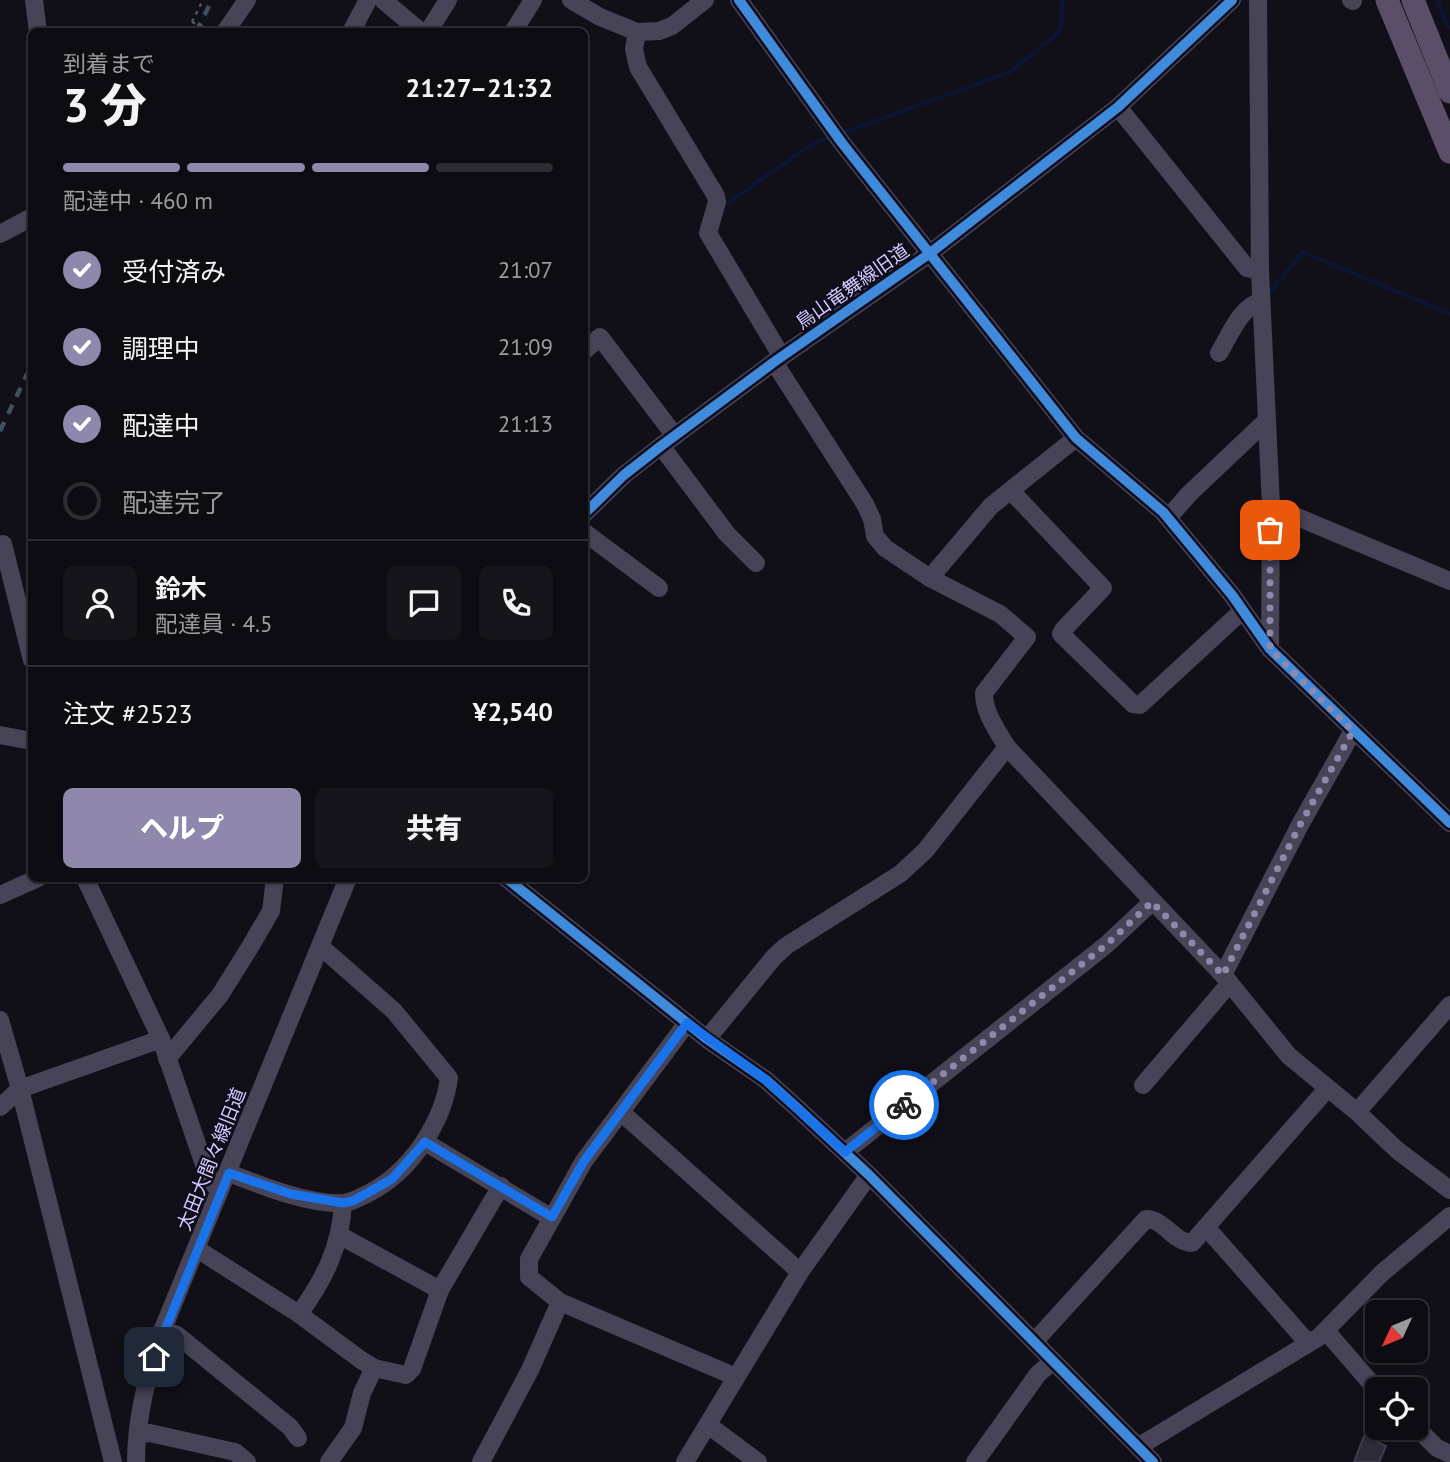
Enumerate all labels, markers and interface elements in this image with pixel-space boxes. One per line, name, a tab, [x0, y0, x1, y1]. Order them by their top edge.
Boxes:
text: 到着まで	[63, 49, 155, 78]
text: 21:27–21:32	[406, 71, 553, 104]
text: 3 分	[63, 75, 147, 135]
text: 配達中 · 460 m	[63, 186, 213, 215]
street label: 鳥山竜舞線旧道	[791, 238, 913, 334]
icon: check	[63, 251, 101, 289]
text: 受付済み	[122, 255, 226, 288]
text: 21:07	[498, 255, 553, 284]
icon: check	[63, 328, 101, 366]
text: 調理中	[122, 332, 200, 365]
text: 21:09	[498, 332, 553, 361]
icon: check	[63, 405, 101, 443]
text: 配達中	[122, 409, 200, 442]
text: 21:13	[498, 409, 553, 438]
text: 配達完了	[122, 486, 226, 519]
pin	[1240, 500, 1300, 560]
icon: bag	[1251, 511, 1289, 549]
button: person	[63, 566, 137, 640]
button: chat	[387, 566, 461, 640]
button: phone	[479, 566, 553, 640]
text: 鈴木	[155, 572, 207, 605]
text: 配達員 · 4.5	[155, 609, 272, 638]
text: ¥2,540	[473, 695, 553, 728]
text: 注文 #2523	[63, 697, 193, 730]
button: ヘルプ	[63, 788, 301, 868]
button: 共有	[315, 788, 553, 868]
courier	[869, 1070, 939, 1140]
street label: 太田大間々線旧道	[171, 1084, 251, 1234]
icon: bike	[885, 1086, 923, 1124]
north arrow	[1365, 1300, 1428, 1363]
map controls	[1365, 1300, 1428, 1440]
pin	[124, 1327, 184, 1387]
icon: home	[135, 1338, 173, 1376]
button: locate	[1365, 1377, 1428, 1440]

